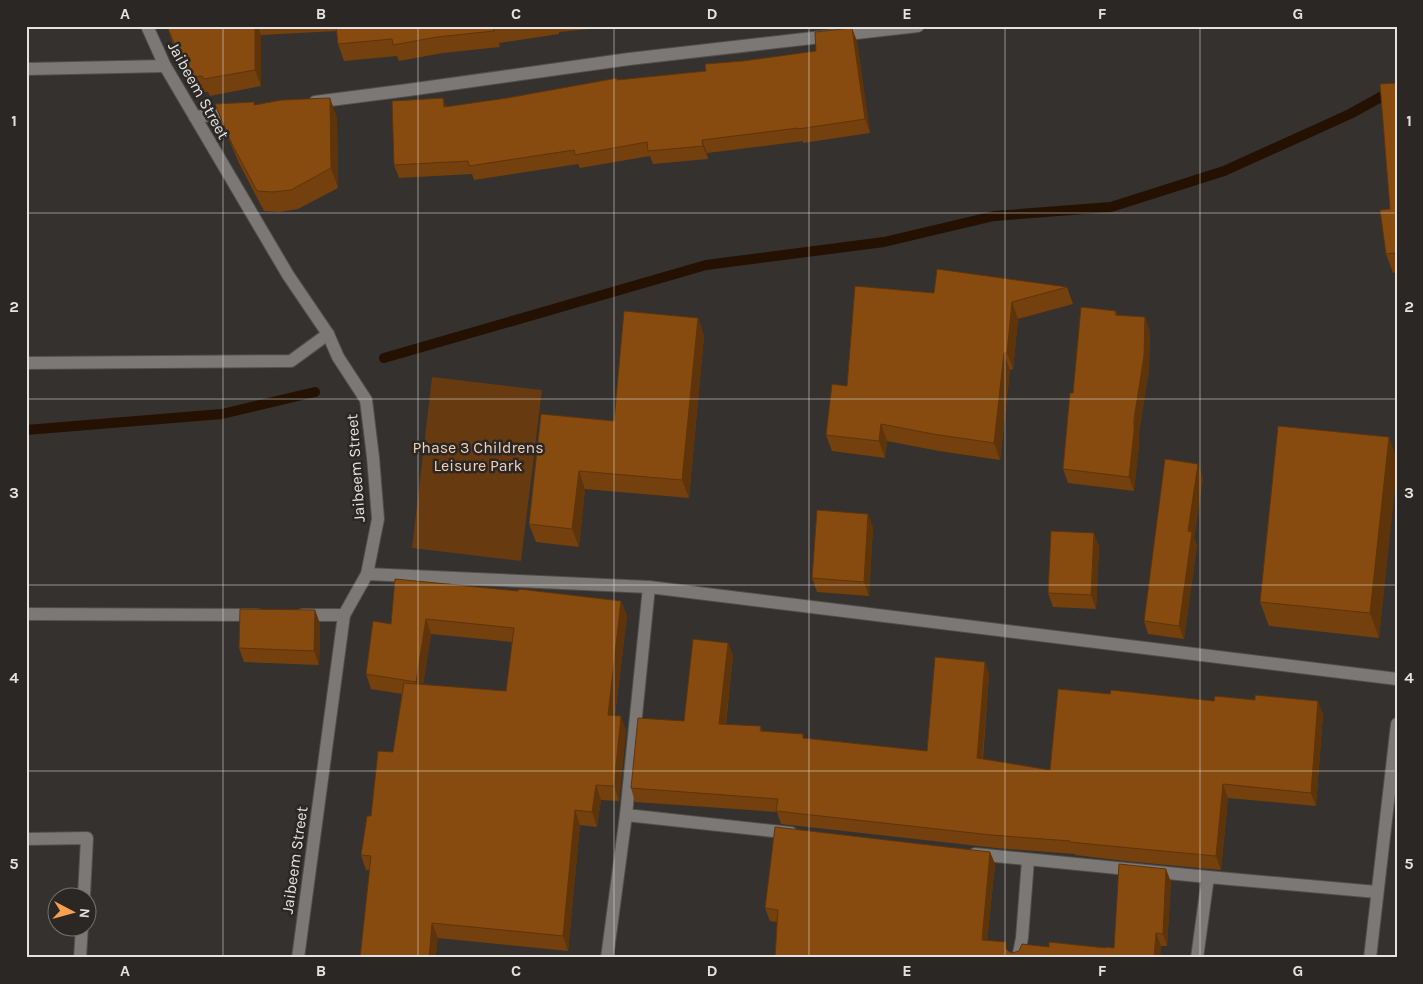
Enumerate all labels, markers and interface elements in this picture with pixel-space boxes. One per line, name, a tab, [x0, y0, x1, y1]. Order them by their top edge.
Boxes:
text: A	[120, 4, 130, 23]
text: B	[316, 4, 326, 23]
text: C	[511, 4, 521, 23]
text: D	[707, 4, 718, 23]
text: E	[902, 4, 912, 23]
text: F	[1098, 4, 1107, 23]
text: G	[1293, 4, 1303, 23]
street label: Jaibeem Street	[164, 38, 233, 142]
text: 1	[11, 111, 17, 130]
text: 1	[1406, 111, 1412, 130]
text: 2	[9, 297, 19, 316]
text: 2	[1404, 297, 1414, 316]
street label: Jaibeem Street	[342, 413, 369, 523]
park label: Phase 3 Childrens Leisure Park	[412, 438, 544, 475]
text: 3	[9, 483, 19, 502]
text: 3	[1404, 483, 1414, 502]
text: 4	[9, 668, 19, 687]
text: 4	[1404, 668, 1414, 687]
street label: Jaibeem Street	[278, 805, 311, 915]
text: 5	[9, 854, 19, 873]
text: 5	[1404, 854, 1414, 873]
north arrow	[48, 886, 98, 936]
text: N	[75, 907, 93, 919]
text: A	[120, 961, 130, 980]
text: B	[316, 961, 326, 980]
text: C	[511, 961, 521, 980]
text: D	[707, 961, 718, 980]
text: E	[902, 961, 912, 980]
text: F	[1098, 961, 1107, 980]
text: G	[1293, 961, 1303, 980]

